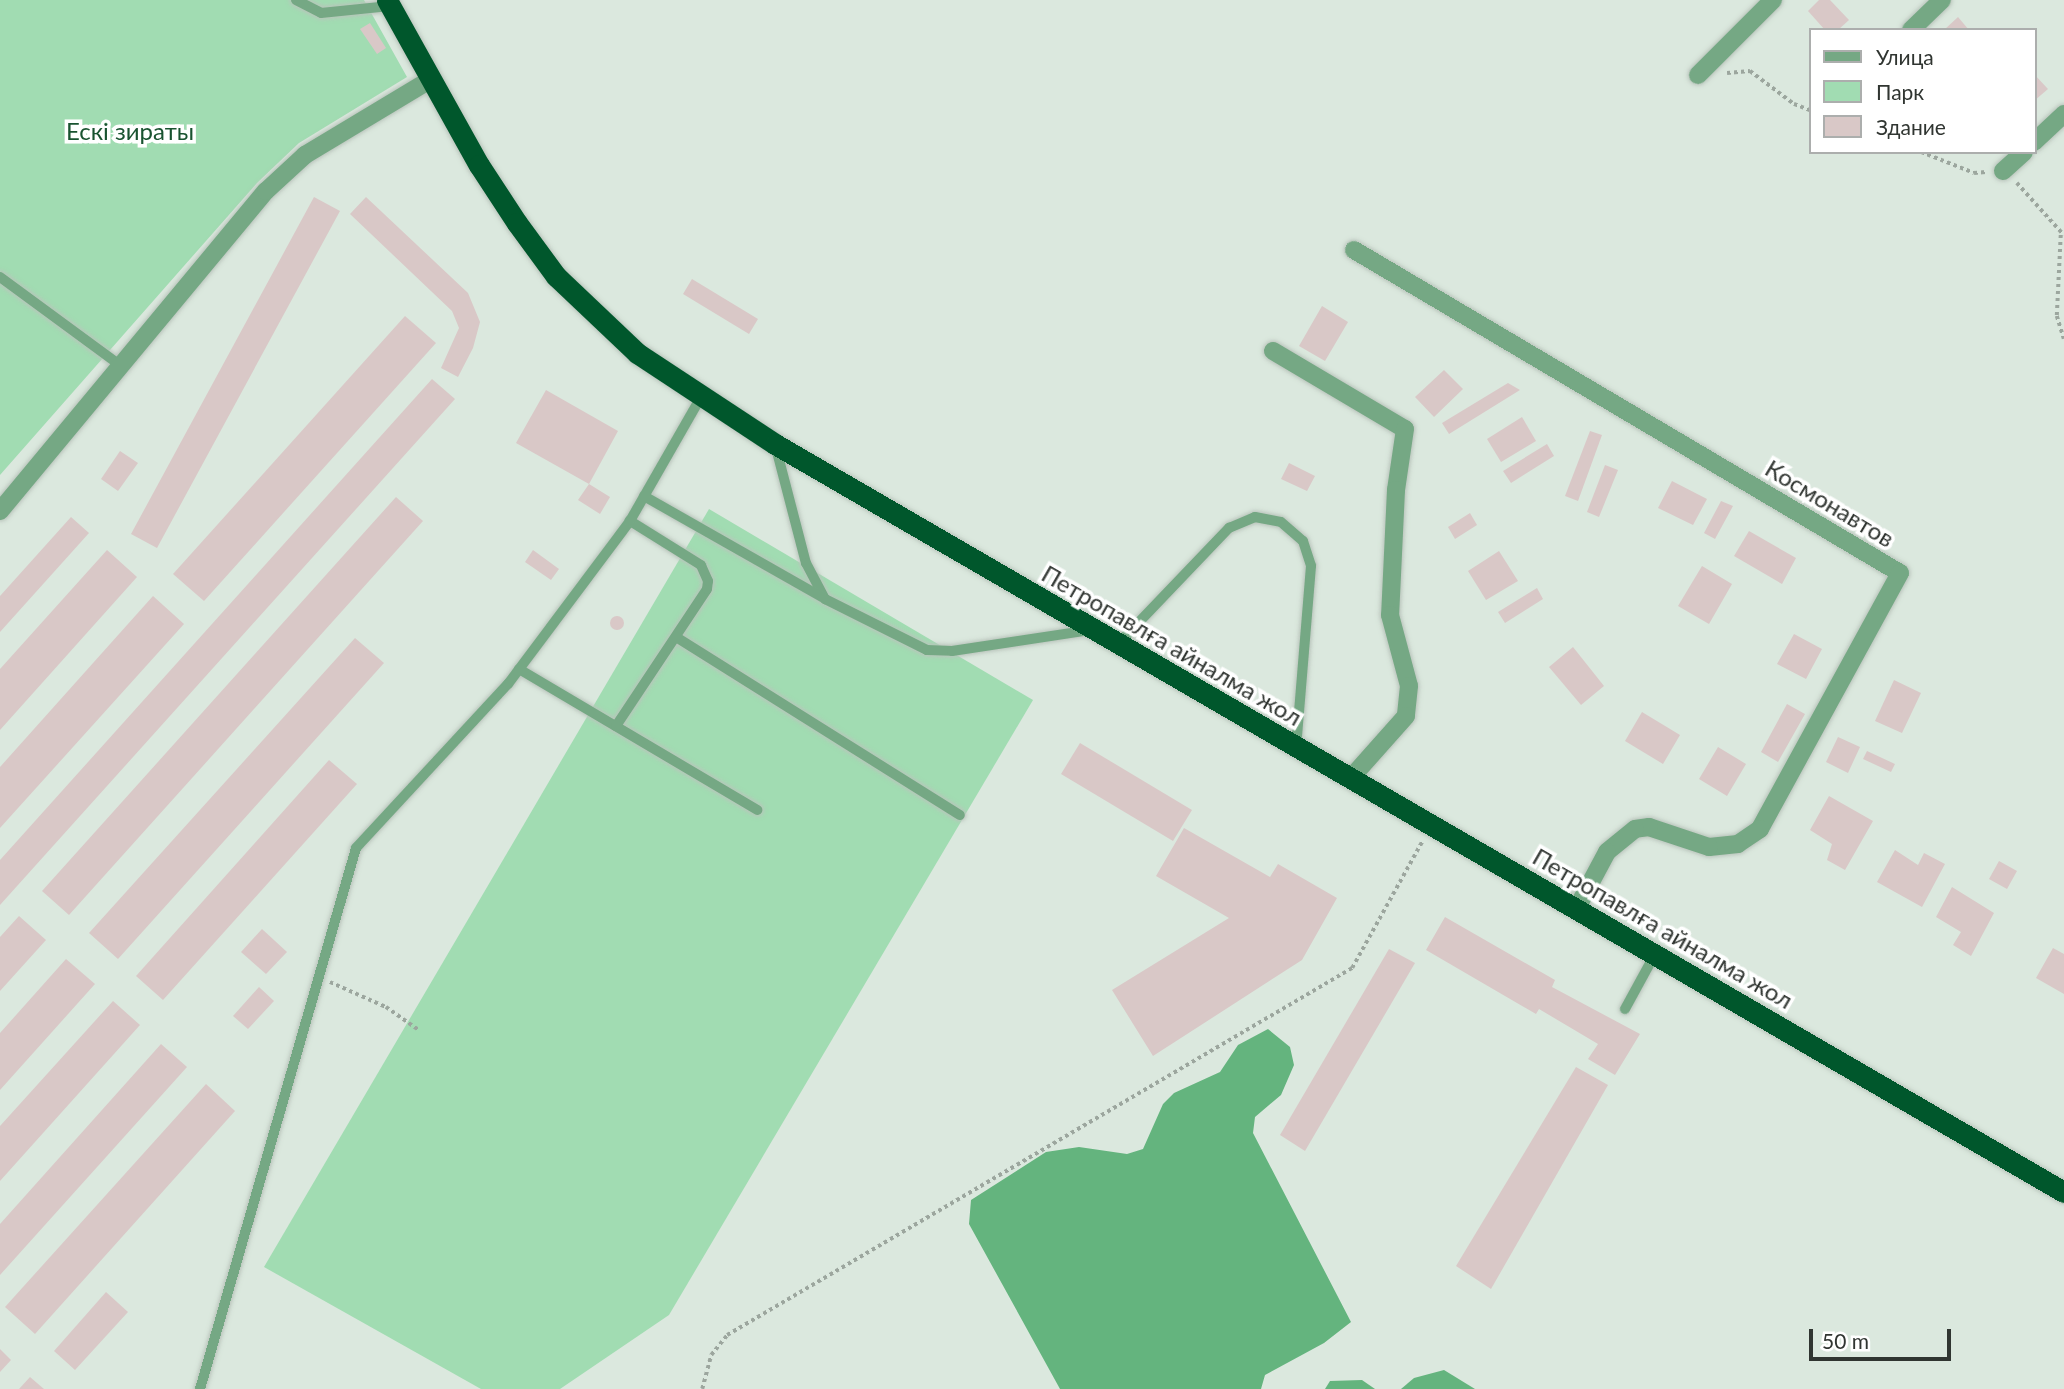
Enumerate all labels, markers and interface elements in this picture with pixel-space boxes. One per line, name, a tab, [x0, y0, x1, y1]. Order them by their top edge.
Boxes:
legend	[1808, 28, 2036, 154]
text: Улица	[1876, 44, 1934, 69]
text: Парк	[1876, 79, 1924, 104]
text: Здание	[1876, 114, 1946, 139]
park label: Ескі зираты	[66, 117, 194, 145]
street label: Космонавтов	[1760, 453, 1900, 553]
street label: Петропавлға айналма жол	[1037, 559, 1307, 731]
street label: Петропавлға айналма жол	[1528, 842, 1798, 1014]
scale bar	[1812, 1316, 1954, 1360]
text: 50 m	[1822, 1328, 1869, 1353]

